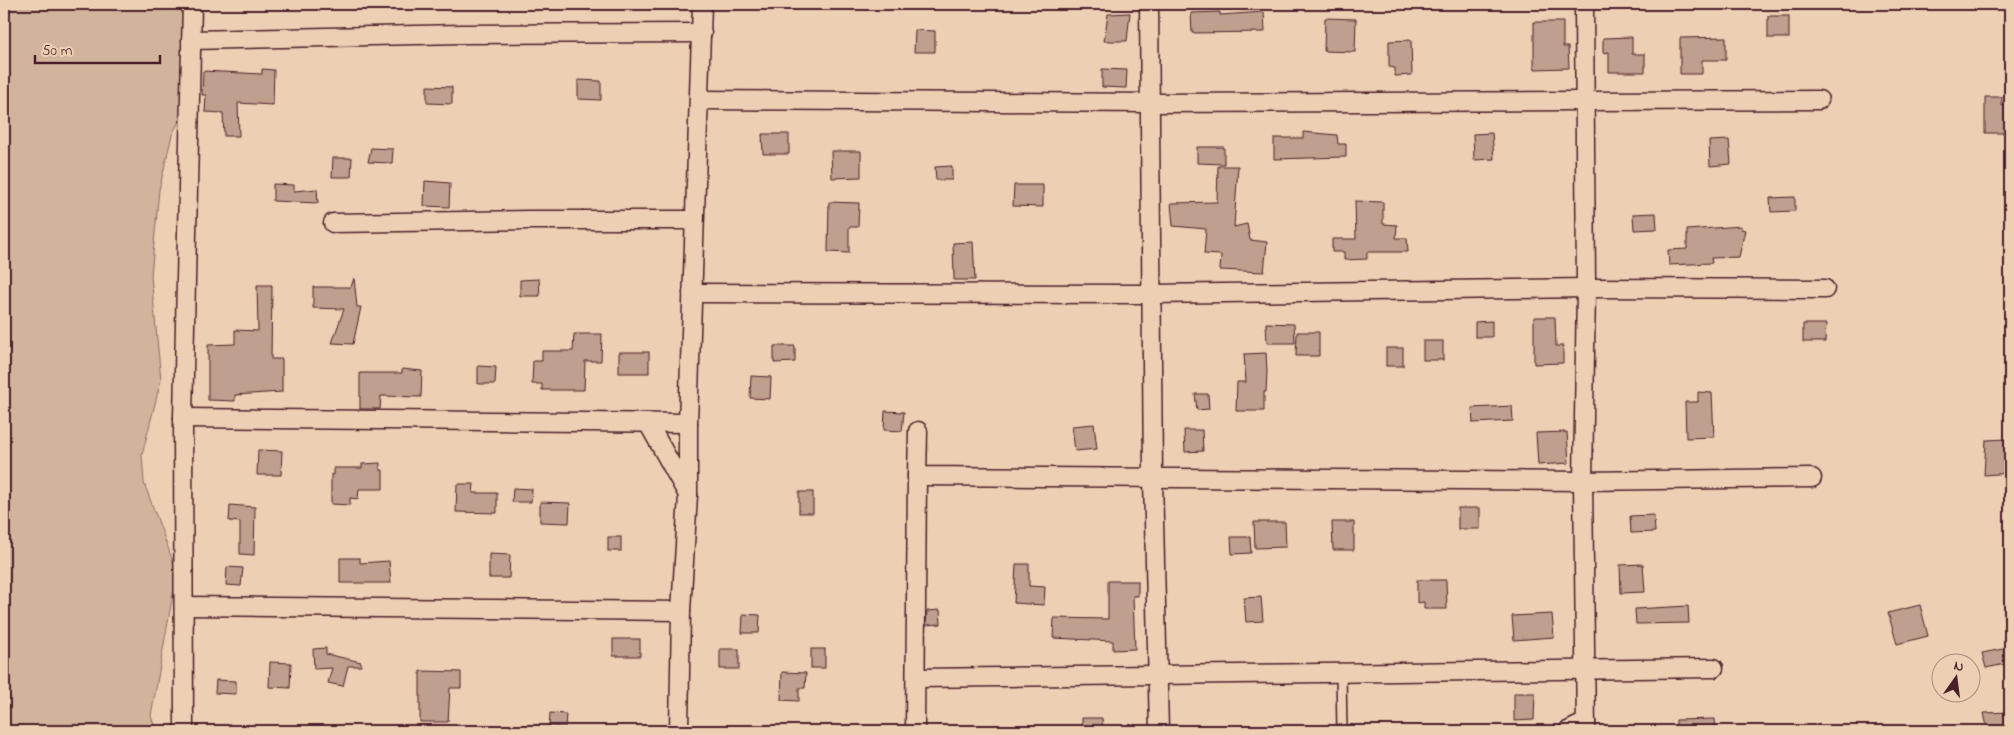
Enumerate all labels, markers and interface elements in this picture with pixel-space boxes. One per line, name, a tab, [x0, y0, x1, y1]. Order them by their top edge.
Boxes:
scale bar	[35, 32, 160, 64]
text: 50 m	[42, 40, 73, 62]
north arrow	[1932, 652, 1982, 702]
text: N	[1952, 656, 1966, 678]

